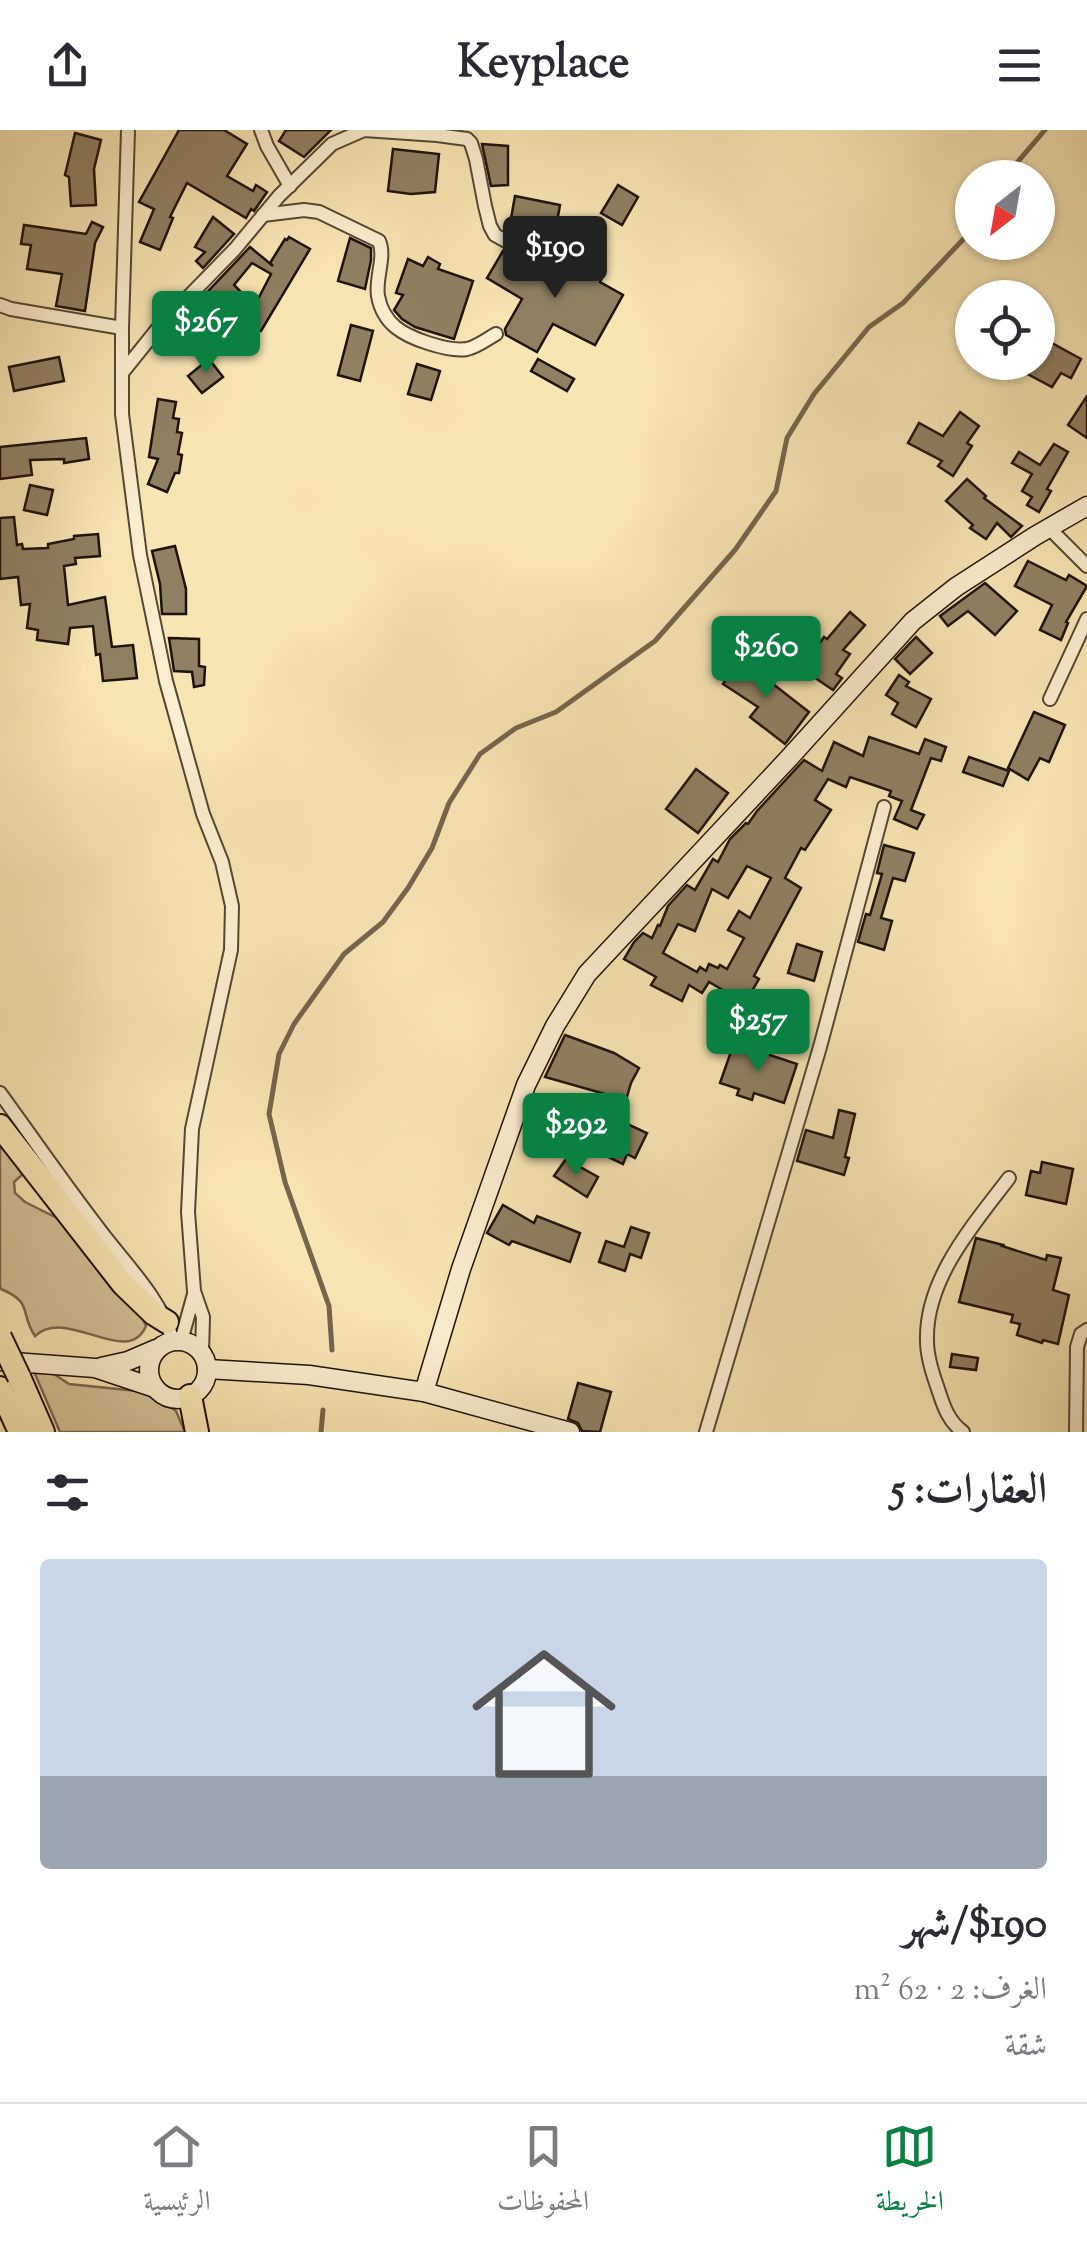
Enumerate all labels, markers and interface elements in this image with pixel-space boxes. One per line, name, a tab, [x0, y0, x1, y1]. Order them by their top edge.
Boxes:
text: Keyplace	[457, 33, 630, 98]
icon: share	[40, 38, 95, 93]
icon: menu	[992, 38, 1047, 93]
north arrow	[955, 160, 1055, 260]
map controls	[955, 160, 1055, 380]
pin: $190	[496, 216, 614, 301]
text: $190	[525, 225, 585, 271]
button: locate	[955, 280, 1055, 380]
pin: $267	[147, 291, 265, 376]
text: $267	[174, 300, 238, 346]
pin: $260	[707, 616, 825, 701]
text: $260	[734, 625, 798, 671]
pin: $257	[699, 989, 817, 1074]
text: $257	[728, 998, 788, 1044]
pin: $292	[517, 1093, 635, 1178]
text: $292	[545, 1102, 607, 1148]
text: العقارات: 5	[891, 1462, 1047, 1522]
icon: filters	[40, 1465, 95, 1520]
icon: home	[454, 1624, 634, 1804]
text: $190/شهر	[902, 1896, 1047, 1956]
text: الغرف: 2 · 62 m²	[854, 1968, 1047, 2014]
text: شقة	[1005, 2024, 1047, 2070]
tab: الرئيسية	[143, 2119, 210, 2228]
tab: المحفوظات	[497, 2119, 589, 2228]
tab: الخريطة	[876, 2119, 944, 2228]

